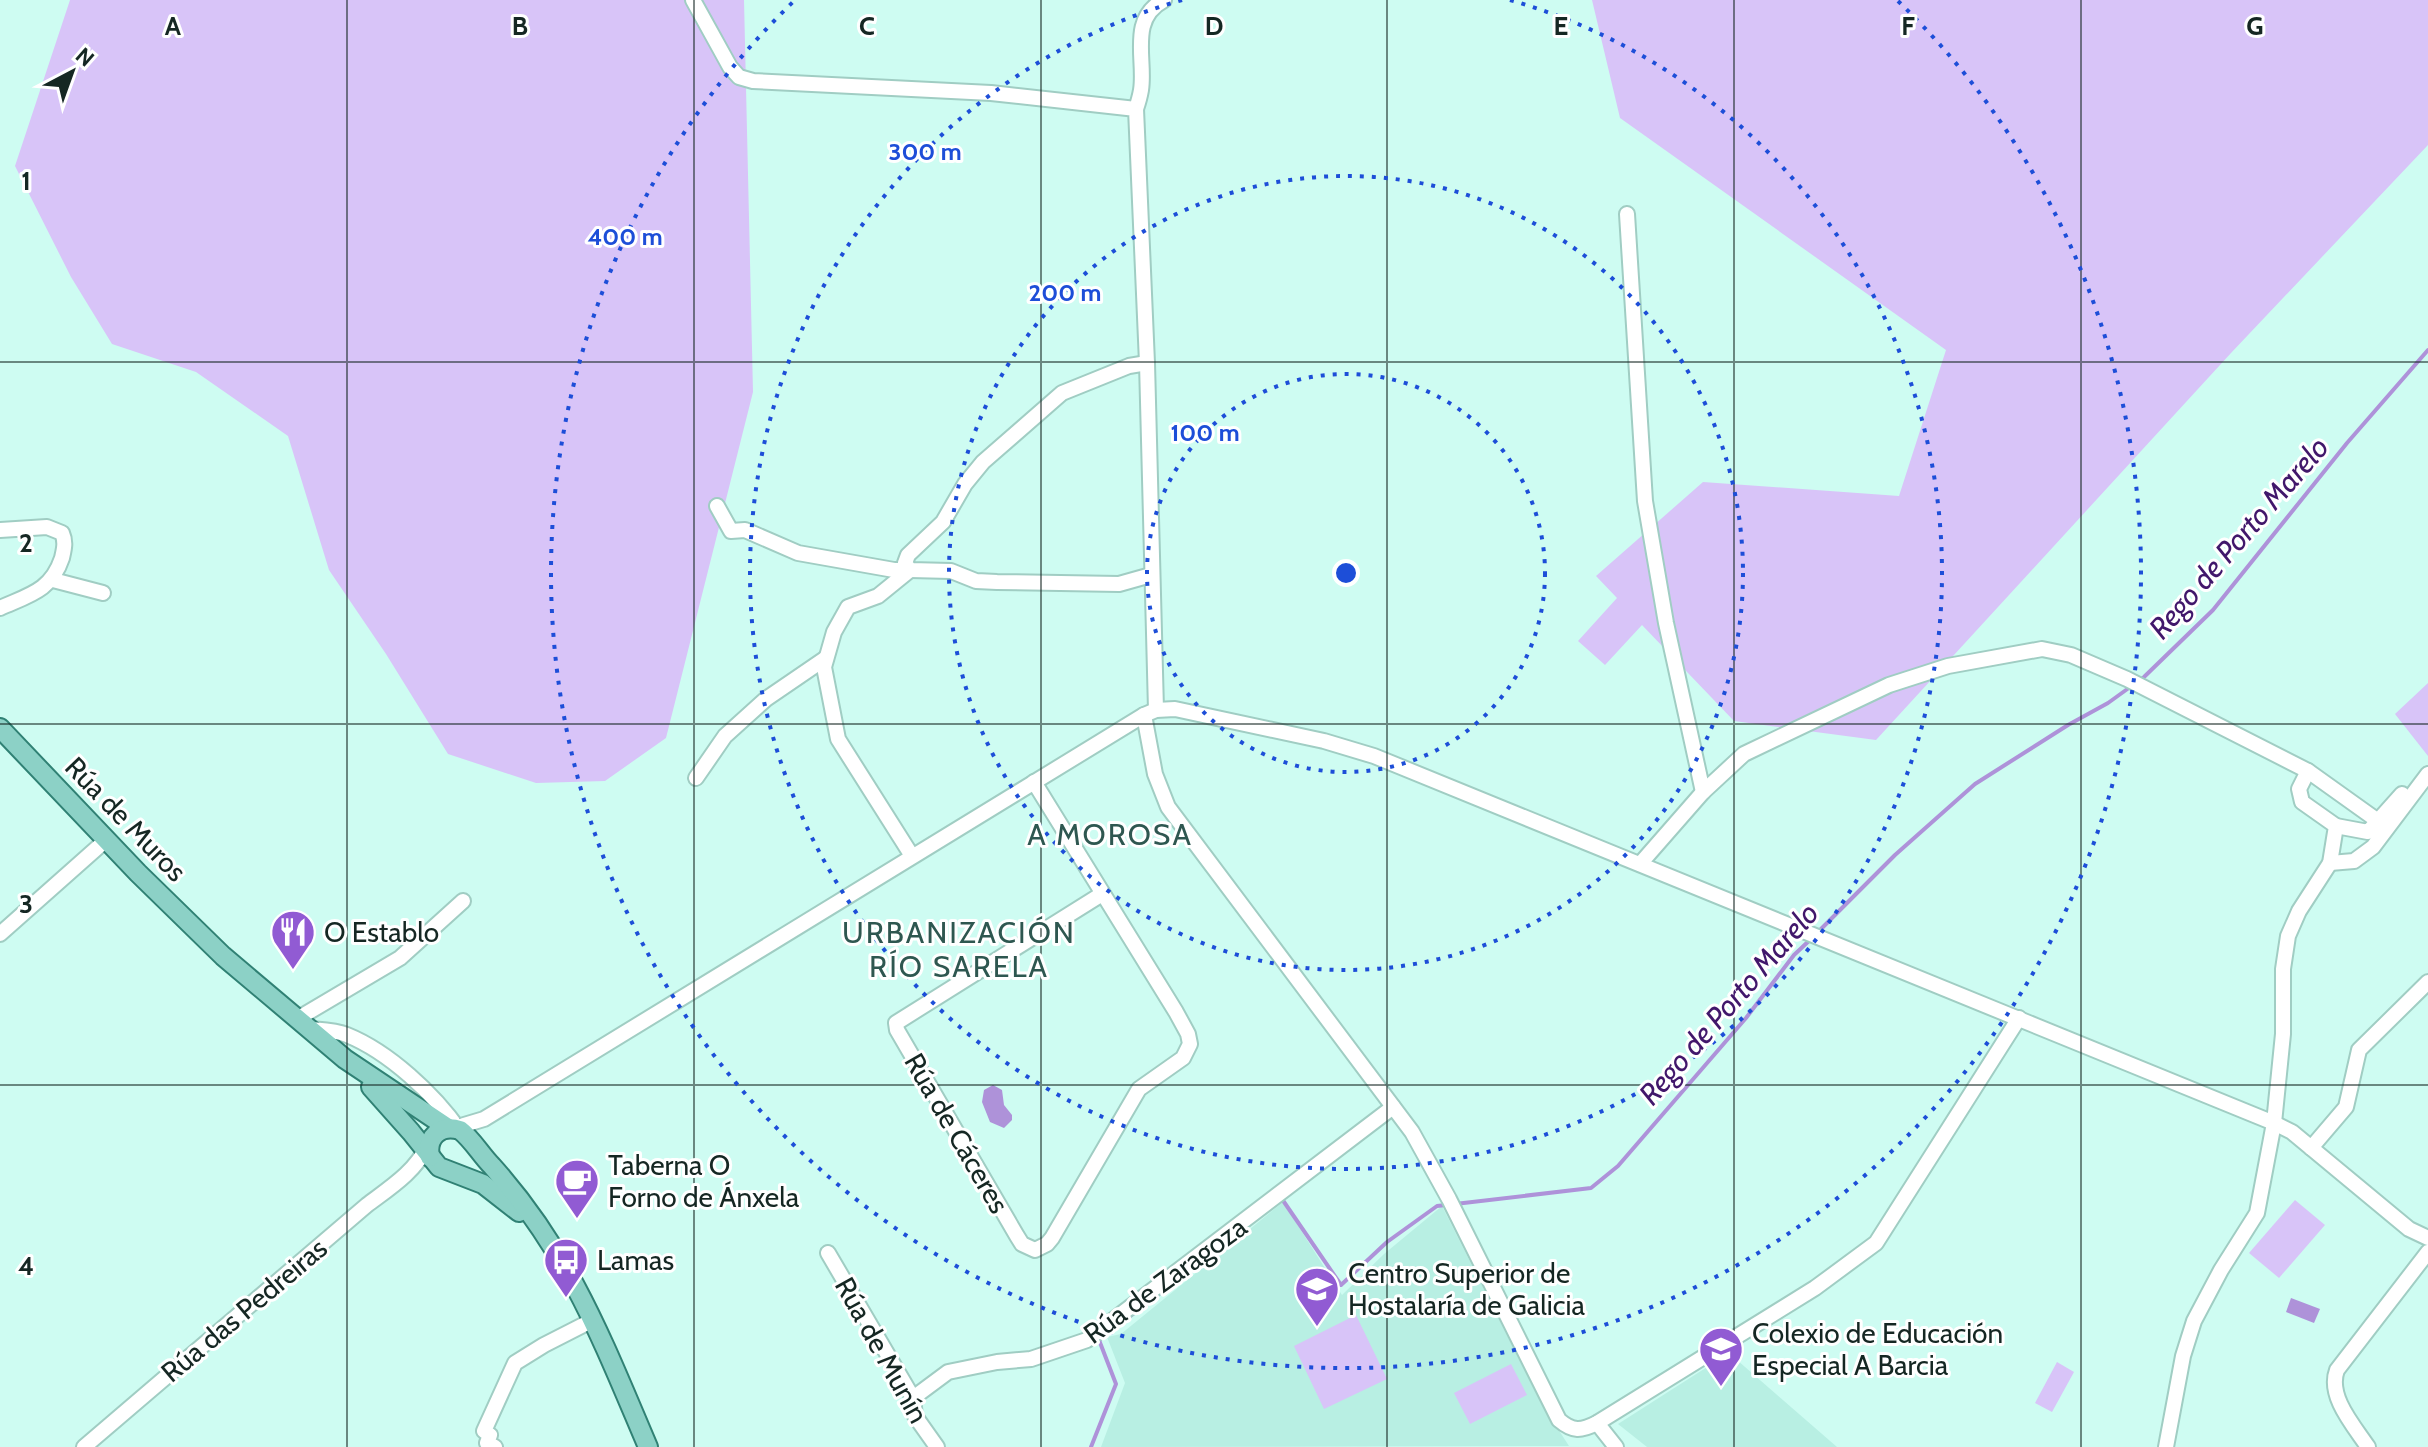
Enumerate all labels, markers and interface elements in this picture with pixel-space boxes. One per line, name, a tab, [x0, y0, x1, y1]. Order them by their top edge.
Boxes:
text: A	[165, 10, 182, 42]
text: B	[512, 10, 528, 42]
text: C	[859, 10, 875, 42]
text: D	[1205, 10, 1223, 42]
text: E	[1554, 10, 1568, 42]
text: F	[1901, 10, 1915, 42]
text: G	[2246, 10, 2264, 42]
north arrow	[32, 32, 112, 112]
text: N	[70, 42, 100, 73]
text: 300 m	[888, 137, 962, 166]
text: 1	[21, 165, 31, 197]
text: 400 m	[587, 222, 663, 251]
text: 200 m	[1029, 278, 1101, 307]
text: 100 m	[1170, 418, 1240, 447]
water label: Rego de Porto Marelo	[2141, 429, 2336, 646]
text: 2	[19, 527, 33, 559]
centre of rings	[1332, 559, 1360, 587]
street label: Rúa de Muros	[58, 750, 194, 888]
district label: A MOROSA	[1027, 816, 1193, 853]
text: 3	[19, 888, 33, 920]
water label: Rego de Porto Marelo	[1631, 895, 1826, 1112]
restaurant icon: O Establo	[269, 908, 317, 971]
district label: URBANIZACIÓN RÍO SARELA	[842, 914, 1076, 985]
place label: O Establo	[324, 915, 439, 949]
street label: Rúa de Cáceres	[898, 1047, 1016, 1219]
place label: Taberna O Forno de Ánxela	[608, 1148, 800, 1214]
cafe icon: Taberna O Forno de Ánxela	[553, 1157, 601, 1220]
street label: Rúa de Zaragoza	[1077, 1209, 1254, 1351]
street label: Rúa das Pedreiras	[154, 1231, 334, 1389]
bus stop icon: Lamas	[542, 1236, 590, 1299]
place label: Lamas	[597, 1243, 674, 1277]
text: 4	[18, 1250, 34, 1282]
place label: Centro Superior de Hostalaría de Galicia	[1348, 1256, 1585, 1322]
school or university icon: Centro Superior de Hostalaría de Galicia	[1293, 1265, 1341, 1328]
street label: Rúa de Munín	[828, 1271, 936, 1429]
place label: Colexio de Educación Especial A Barcia	[1752, 1316, 2003, 1382]
school or university icon: Colexio de Educación Especial A Barcia	[1697, 1325, 1745, 1388]

